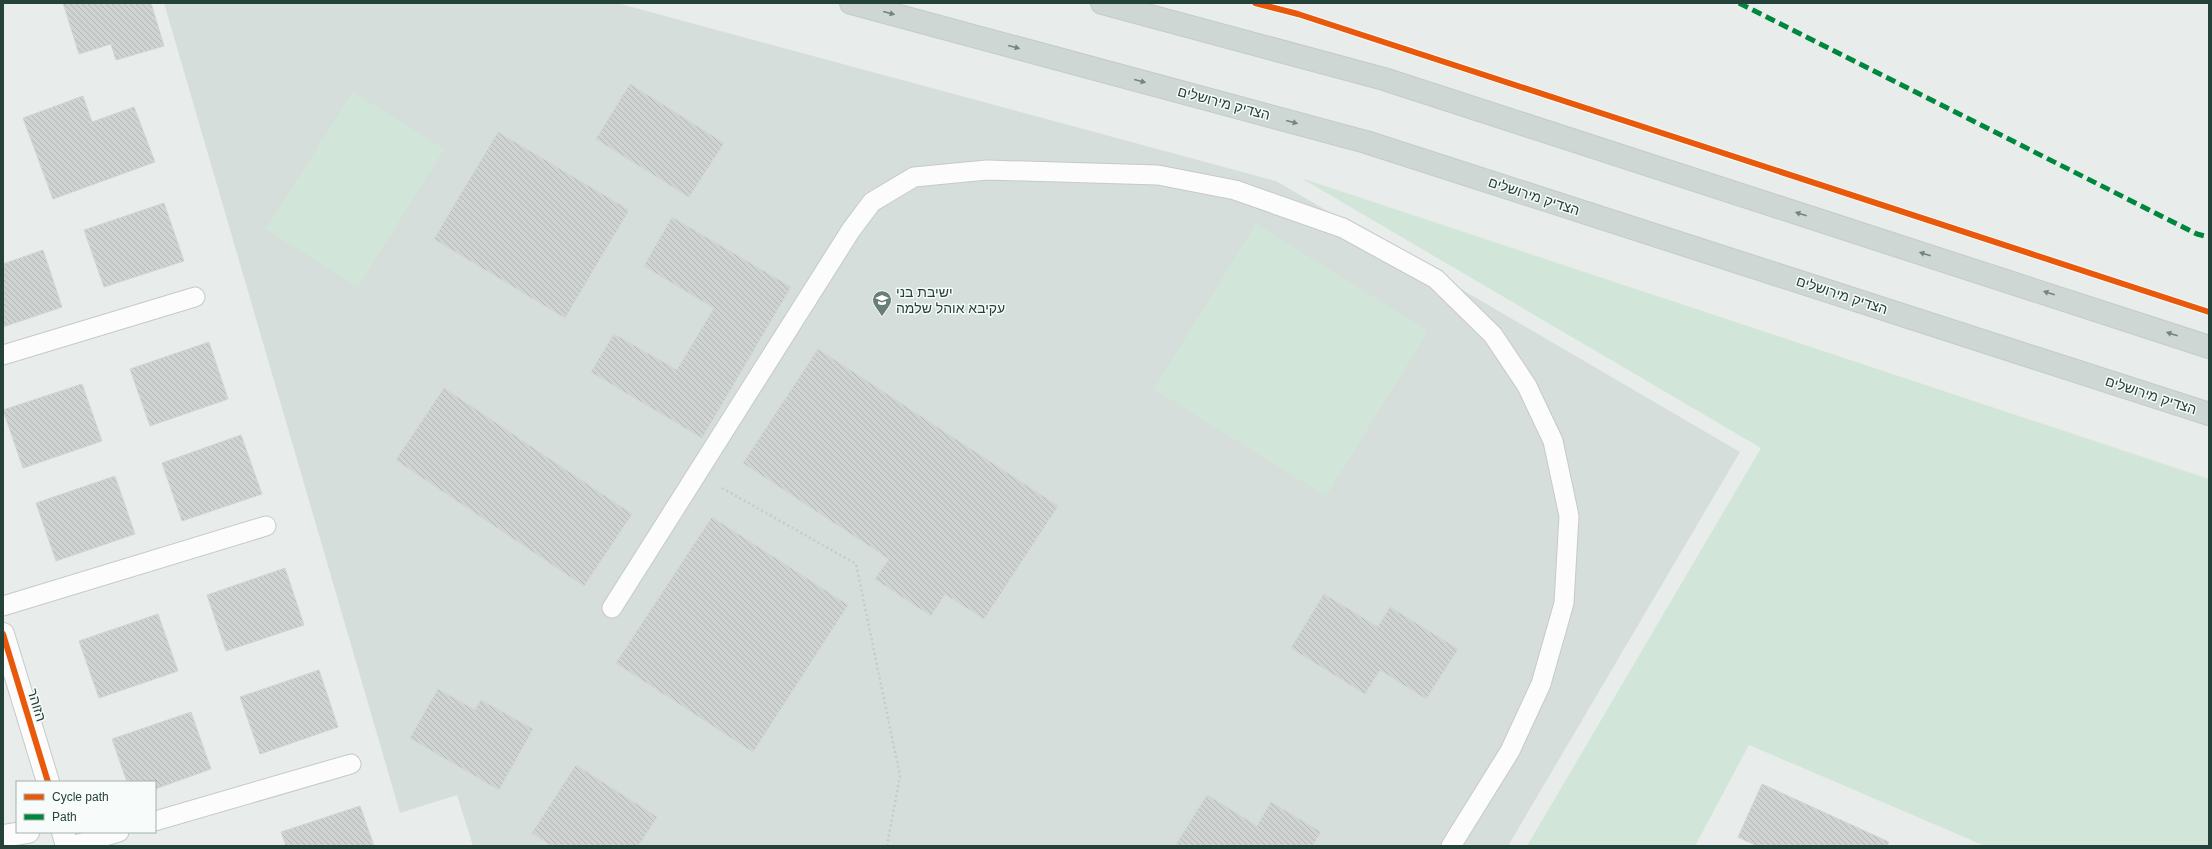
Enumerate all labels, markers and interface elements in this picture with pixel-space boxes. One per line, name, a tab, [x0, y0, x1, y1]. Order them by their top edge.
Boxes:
one-way arrow	[883, 10, 895, 16]
one-way arrow	[1009, 44, 1021, 50]
one-way arrow	[1134, 78, 1146, 84]
street label: הצדיק מירושלים	[1176, 83, 1272, 123]
one-way arrow	[1287, 119, 1299, 125]
street label: הצדיק מירושלים	[1486, 174, 1582, 218]
one-way arrow	[1795, 210, 1807, 216]
one-way arrow	[1918, 250, 1930, 256]
street label: הצדיק מירושלים	[1794, 273, 1890, 317]
place label: ישיבת בני עקיבא אוהל שלמה	[896, 284, 1005, 316]
school or university icon: ישיבת בני עקיבא אוהל שלמה	[871, 289, 893, 317]
one-way arrow	[2042, 290, 2054, 296]
one-way arrow	[2166, 331, 2178, 337]
street label: הצדיק מירושלים	[2103, 373, 2199, 417]
street label: הזוהר	[24, 687, 50, 723]
legend	[16, 781, 156, 833]
text: Cycle path	[52, 790, 109, 804]
text: Path	[52, 810, 77, 824]

